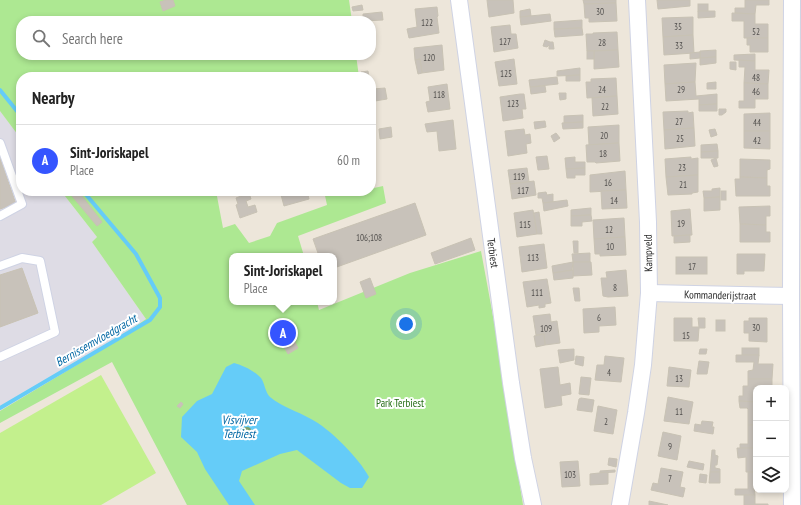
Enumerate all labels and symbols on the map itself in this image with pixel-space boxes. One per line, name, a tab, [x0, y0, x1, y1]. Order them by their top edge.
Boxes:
house number: 30	[596, 6, 604, 17]
house number: 122	[421, 17, 433, 28]
house number: 35	[674, 21, 682, 32]
house number: 52	[752, 26, 760, 37]
house number: 127	[499, 36, 511, 47]
house number: 28	[598, 37, 606, 48]
house number: 33	[675, 40, 683, 51]
house number: 120	[423, 52, 435, 63]
house number: 125	[500, 68, 512, 79]
house number: 48	[752, 72, 760, 83]
house number: 24	[598, 84, 606, 95]
house number: 29	[677, 84, 685, 95]
house number: 46	[752, 86, 760, 97]
house number: 118	[433, 89, 445, 100]
house number: 123	[507, 98, 519, 109]
house number: 22	[601, 101, 609, 112]
house number: 27	[675, 116, 683, 127]
house number: 44	[753, 117, 761, 128]
house number: 20	[600, 130, 608, 141]
house number: 25	[676, 133, 684, 144]
house number: 42	[753, 135, 761, 146]
house number: 18	[599, 148, 607, 159]
house number: 23	[678, 162, 686, 173]
house number: 119	[513, 171, 525, 182]
house number: 16	[604, 177, 612, 188]
house number: 21	[679, 179, 687, 190]
house number: 117	[517, 185, 529, 196]
house number: 14	[610, 195, 618, 206]
house number: 19	[677, 218, 685, 229]
house number: 115	[519, 219, 531, 230]
house number: 12	[605, 224, 613, 235]
house number: 106;108	[356, 232, 382, 243]
street label: Kampveld	[641, 234, 655, 272]
street label: Terbiest	[484, 237, 502, 269]
house number: 10	[606, 241, 614, 252]
house number: 113	[527, 252, 539, 263]
house number: 17	[688, 261, 696, 272]
house number: 8	[613, 282, 617, 293]
house number: 111	[531, 287, 543, 298]
street label: Kommanderijstraat	[684, 287, 756, 303]
water label: Bernissemvloedgracht	[53, 310, 141, 369]
house number: 6	[597, 312, 601, 323]
your location	[396, 314, 416, 334]
pin: A	[270, 318, 296, 348]
house number: 30	[752, 322, 760, 333]
house number: 109	[540, 323, 552, 334]
house number: 15	[682, 330, 690, 341]
house number: 4	[607, 367, 611, 378]
house number: 13	[675, 373, 683, 384]
park label: Park Terbiest	[376, 396, 424, 410]
house number: 11	[675, 406, 683, 417]
water label: Visvijver Terbiest	[222, 412, 258, 441]
house number: 2	[604, 416, 608, 427]
house number: 9	[668, 441, 672, 452]
house number: 103	[564, 469, 576, 480]
house number: 7	[668, 473, 672, 484]

